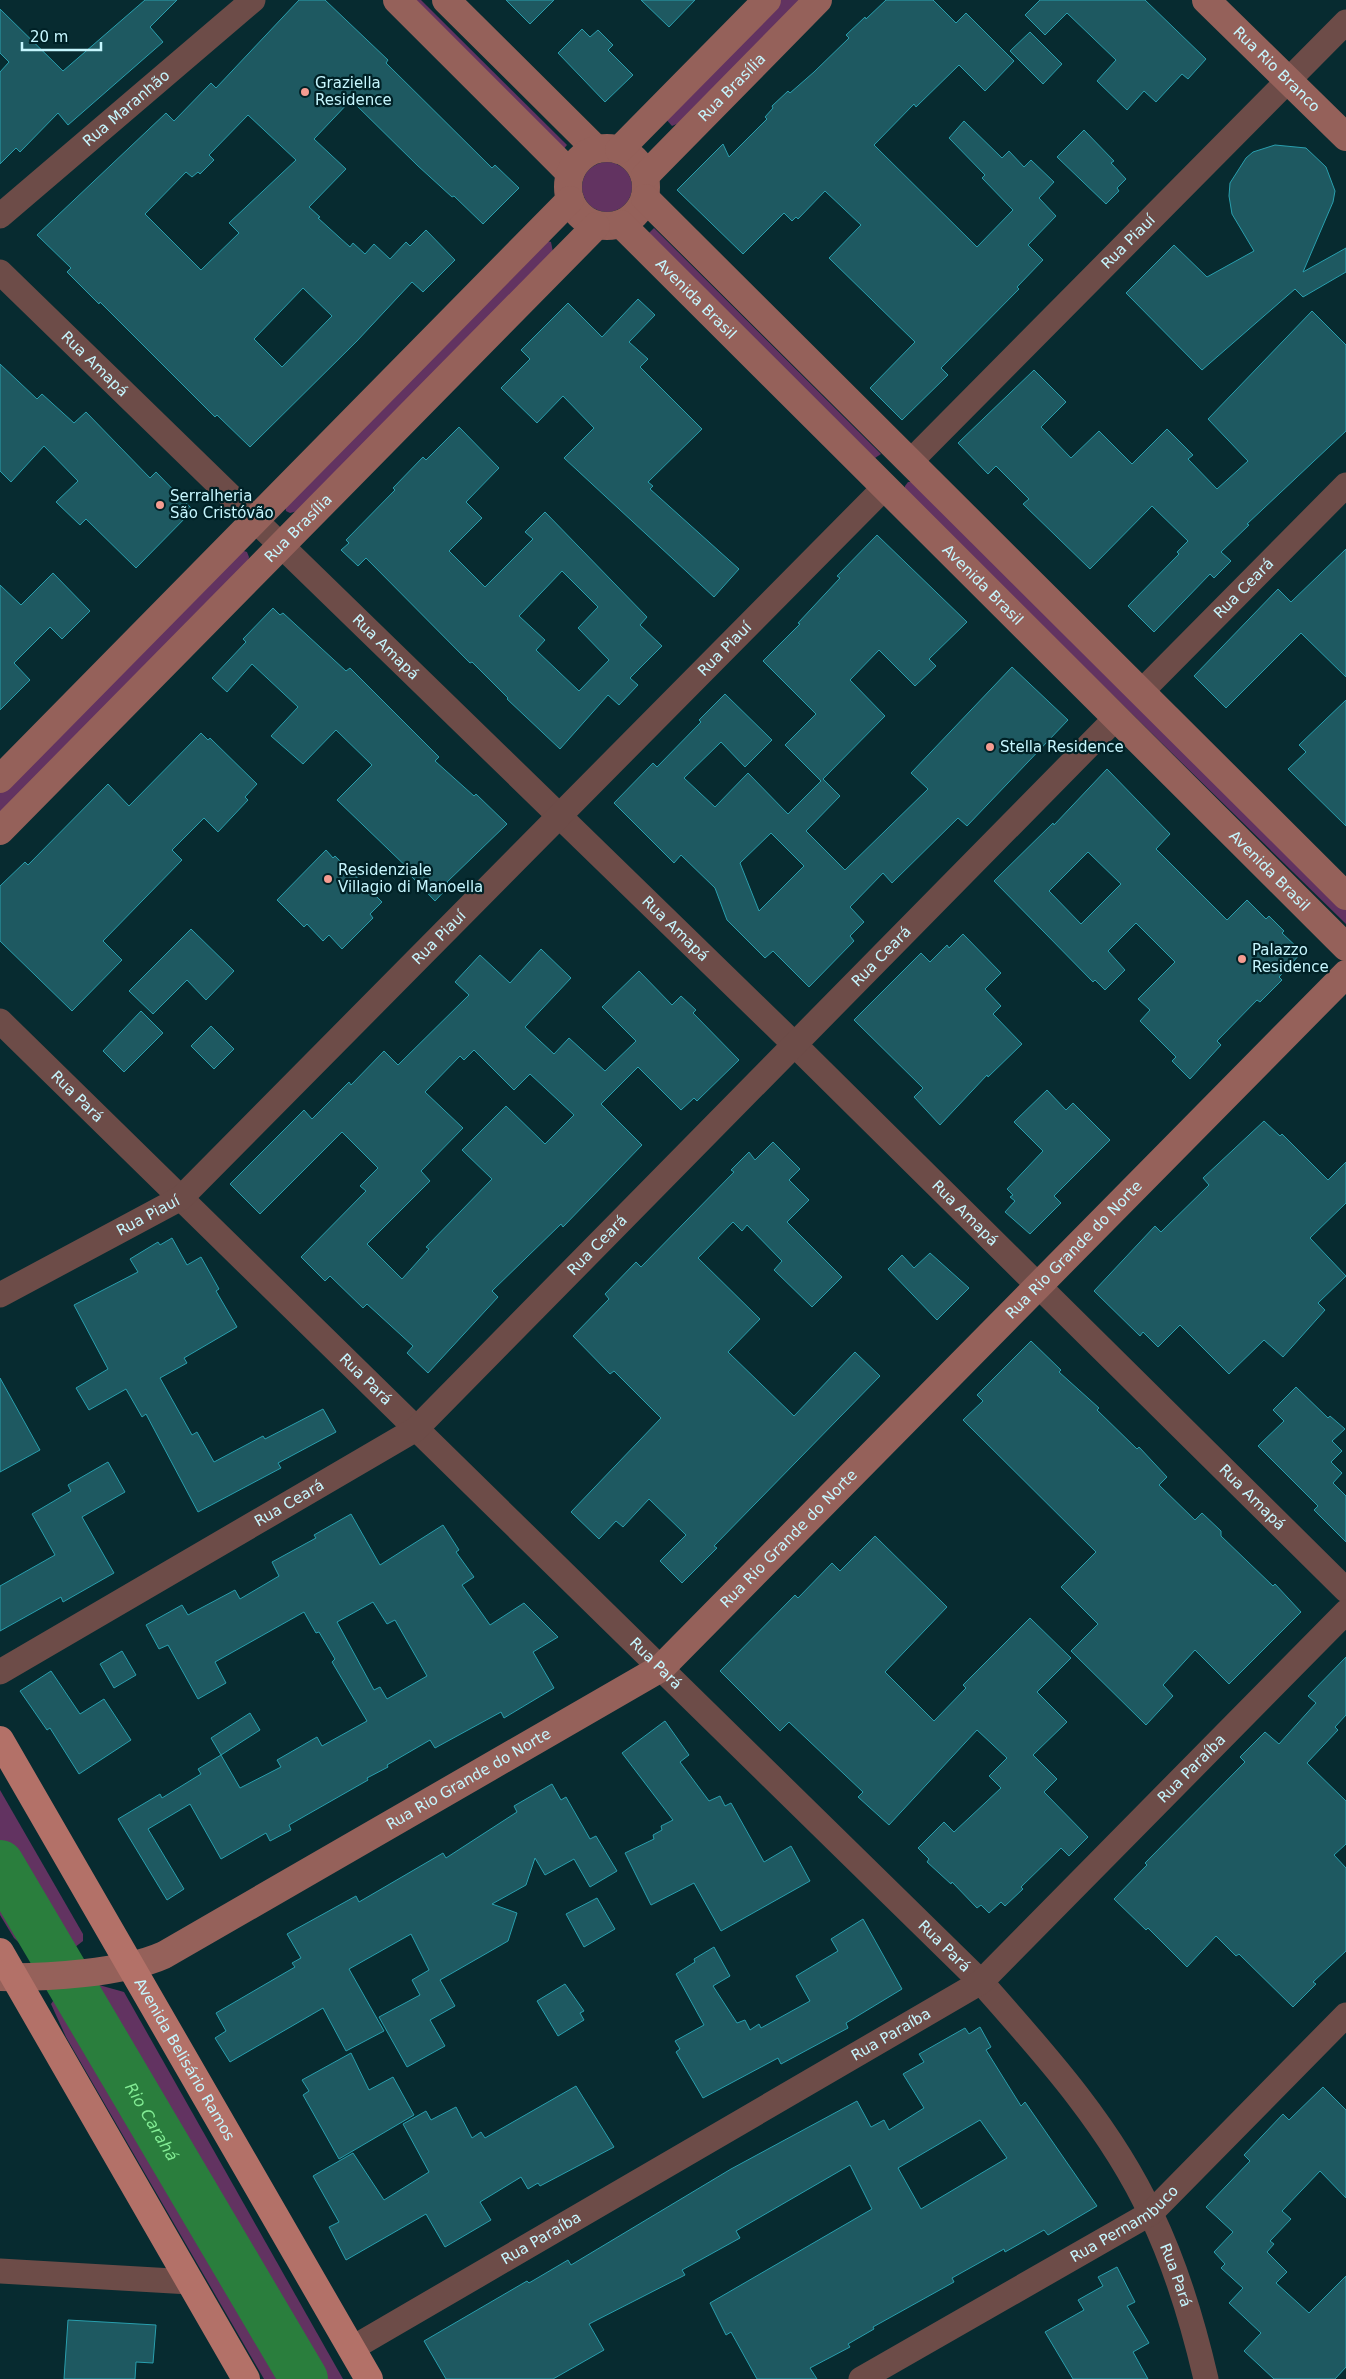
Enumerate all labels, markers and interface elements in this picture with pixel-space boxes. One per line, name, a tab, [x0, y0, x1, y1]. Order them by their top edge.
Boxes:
scale bar	[22, 20, 101, 52]
street label: Rua Rio Branco	[1230, 23, 1324, 116]
text: 20 m	[30, 28, 68, 46]
street label: Rua Brasília	[694, 50, 769, 125]
street label: Rua Maranhão	[79, 66, 173, 150]
place label: Graziella Residence	[315, 74, 392, 109]
marker: Graziella Residence	[299, 86, 311, 98]
street label: Rua Piauí	[1098, 210, 1159, 273]
street label: Avenida Brasil	[652, 255, 740, 343]
street label: Rua Amapá	[58, 328, 132, 400]
place label: Serralheria São Cristóvão	[170, 487, 274, 522]
street label: Rua Brasília	[261, 490, 336, 566]
marker: Serralheria São Cristóvão	[154, 499, 166, 511]
street label: Avenida Brasil	[939, 541, 1027, 629]
street label: Rua Ceará	[1210, 554, 1277, 622]
street label: Rua Amapá	[349, 611, 423, 684]
street label: Rua Piauí	[694, 618, 756, 680]
place label: Stella Residence	[1000, 738, 1124, 756]
marker: Stella Residence	[984, 741, 996, 753]
street label: Avenida Brasil	[1226, 827, 1314, 915]
place label: Residenziale Villagio di Manoella	[338, 861, 483, 896]
marker: Residenziale Villagio di Manoella	[322, 873, 334, 885]
street label: Rua Amapá	[638, 892, 713, 965]
street label: Rua Piauí	[408, 906, 470, 968]
street label: Rua Ceará	[848, 922, 915, 990]
place label: Palazzo Residence	[1252, 941, 1329, 976]
marker: Palazzo Residence	[1236, 953, 1248, 965]
street label: Rua Pará	[47, 1067, 107, 1126]
street label: Rua Amapá	[928, 1177, 1002, 1250]
street label: Rua Rio Grande do Norte	[1002, 1177, 1146, 1323]
street label: Rua Piauí	[113, 1191, 183, 1240]
street label: Rua Ceará	[564, 1211, 631, 1279]
street label: Rua Pará	[336, 1350, 396, 1409]
street label: Rua Amapá	[1215, 1461, 1289, 1534]
street label: Rua Rio Grande do Norte	[716, 1466, 861, 1612]
street label: Rua Ceará	[251, 1476, 327, 1530]
street label: Rua Pará	[626, 1634, 686, 1693]
street label: Rua Rio Grande do Norte	[383, 1725, 554, 1834]
street label: Rua Paraíba	[1154, 1730, 1229, 1807]
street label: Rua Pará	[914, 1917, 974, 1976]
street label: Avenida Belisário Ramos	[131, 1975, 239, 2144]
street label: Rua Paraíba	[848, 2004, 934, 2065]
water label: Rio Carahá	[121, 2079, 182, 2165]
street label: Rua Pernambuco	[1067, 2182, 1182, 2266]
street label: Rua Paraíba	[498, 2208, 584, 2268]
street label: Rua Pará	[1156, 2241, 1195, 2309]

